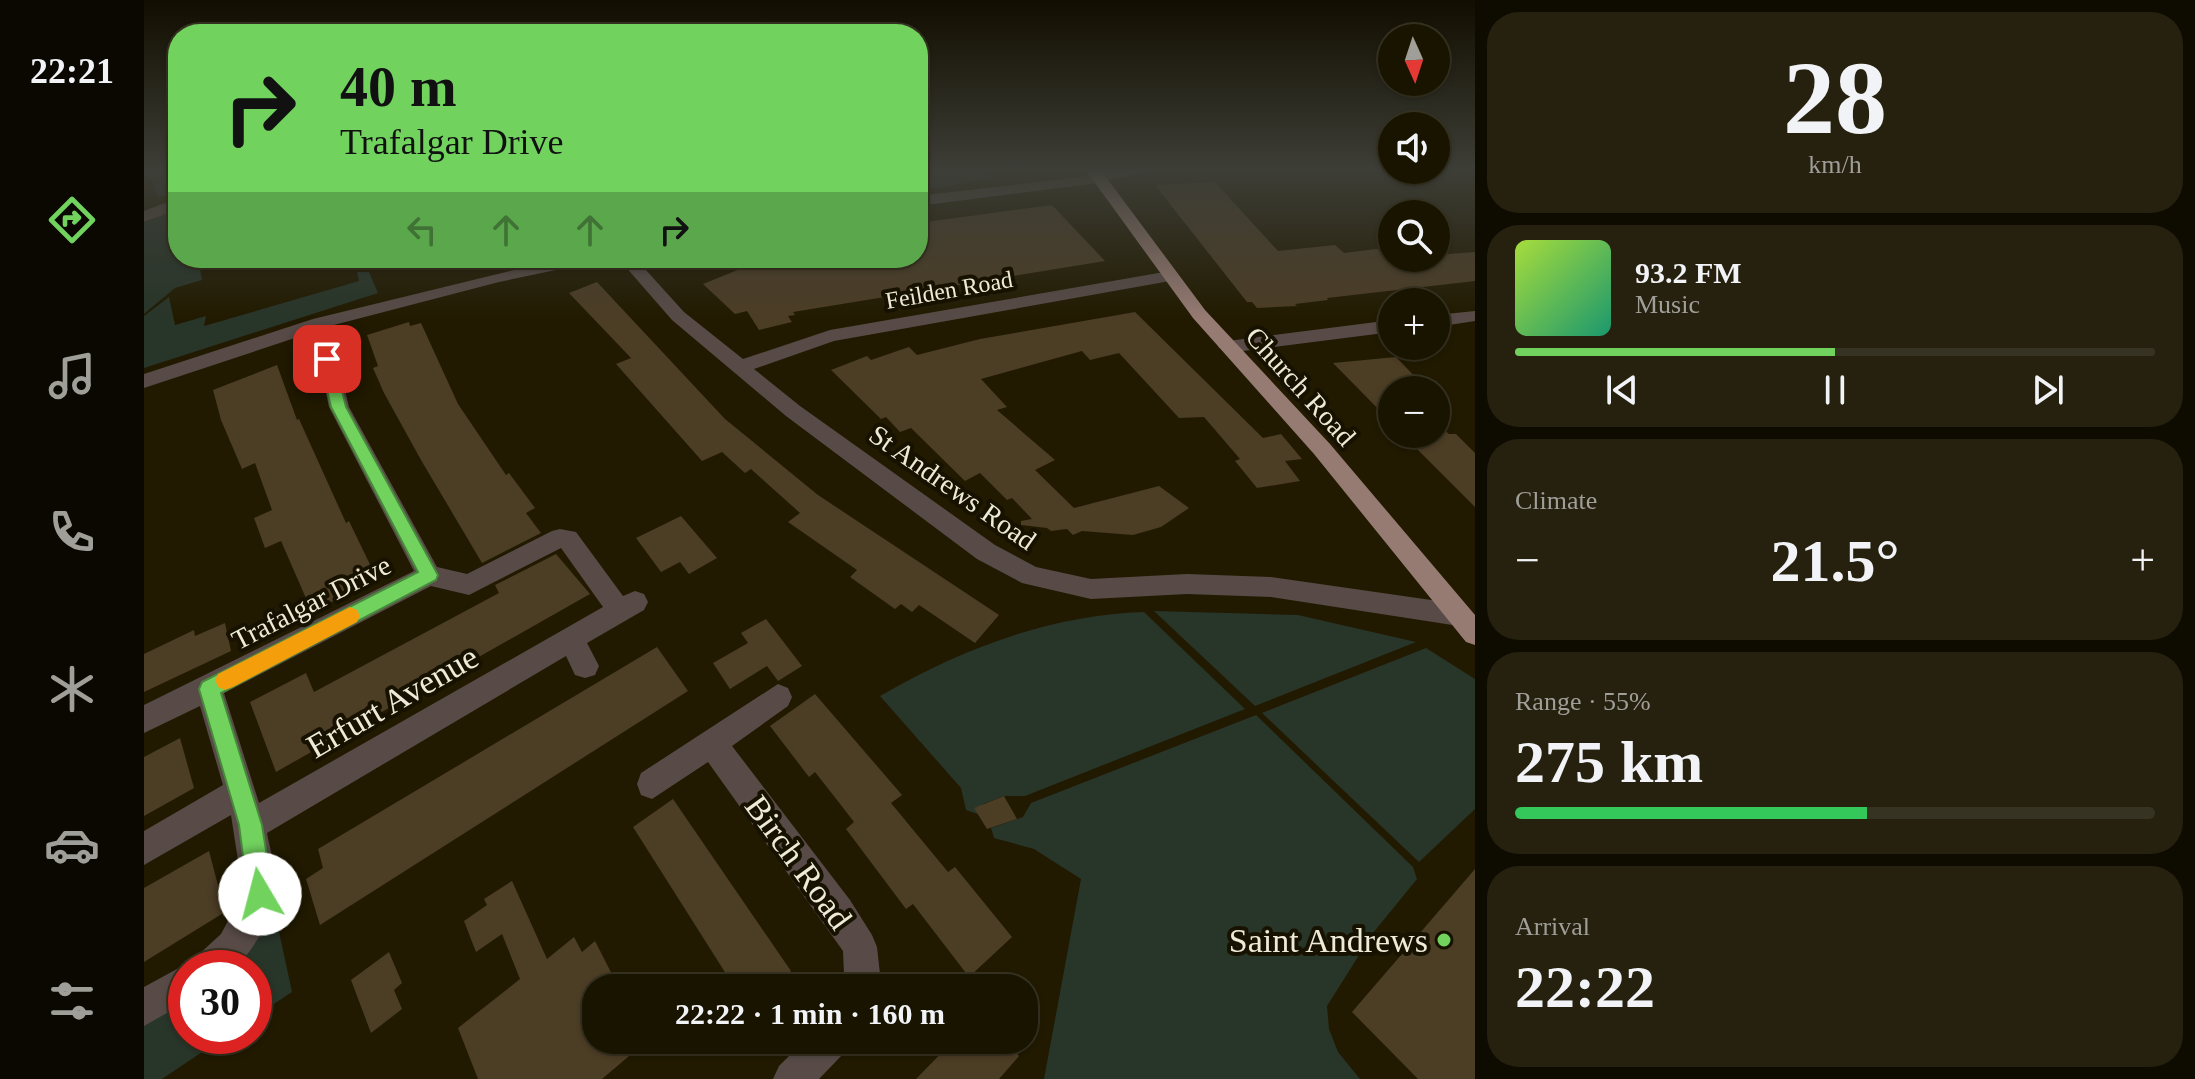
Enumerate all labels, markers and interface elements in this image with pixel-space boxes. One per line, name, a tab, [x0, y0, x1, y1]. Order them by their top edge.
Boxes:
north arrow	[1378, 24, 1450, 96]
map controls	[1378, 24, 1450, 448]
text: 28	[1783, 40, 1887, 155]
text: 22:21	[30, 51, 114, 91]
icon: right	[208, 56, 312, 160]
text: 40 m	[340, 56, 457, 118]
button: sound	[1378, 112, 1450, 184]
text: Trafalgar Drive	[340, 122, 564, 162]
text: km/h	[1808, 150, 1862, 179]
icon: directions	[44, 192, 100, 248]
button: search	[1378, 200, 1450, 272]
icon: left	[400, 208, 444, 252]
icon: ahead	[484, 208, 528, 252]
icon: ahead	[568, 208, 612, 252]
icon: right	[652, 208, 696, 252]
text: 93.2 FM	[1635, 256, 1742, 289]
street label: Feilden Road	[883, 266, 1015, 314]
button: +	[1378, 288, 1450, 360]
text: Music	[1635, 290, 1700, 319]
street label: Church Road	[1239, 321, 1362, 452]
pin	[293, 325, 361, 393]
icon: arrive	[305, 337, 349, 381]
icon: music	[44, 348, 100, 404]
icon: previous	[1600, 368, 1644, 412]
icon: pause	[1813, 368, 1857, 412]
icon: next	[2026, 368, 2070, 412]
button: −	[1378, 376, 1450, 448]
street label: St Andrews Road	[864, 419, 1042, 556]
text: Climate	[1515, 486, 1597, 515]
icon: phone	[44, 504, 100, 560]
text: 21.5°	[1771, 528, 1900, 594]
text: −	[1515, 536, 1540, 585]
text: +	[2130, 536, 2155, 585]
street label: Trafalgar Drive	[227, 549, 396, 656]
street label: Erfurt Avenue	[300, 638, 484, 765]
icon: climate	[44, 661, 100, 717]
text: Range · 55%	[1515, 687, 1651, 716]
text: 275 km	[1515, 729, 1703, 795]
street label: Birch Road	[738, 788, 859, 936]
icon: car	[44, 817, 100, 873]
position arrow	[218, 852, 302, 936]
text: Arrival	[1515, 912, 1590, 941]
place label: Saint Andrews	[1229, 922, 1428, 959]
marker: Saint Andrews	[1435, 931, 1453, 949]
speed limit sign: 30	[168, 950, 272, 1054]
text: 22:22	[1515, 954, 1655, 1020]
icon: filters	[44, 973, 100, 1029]
text: 22:22 · 1 min · 160 m	[675, 997, 945, 1030]

